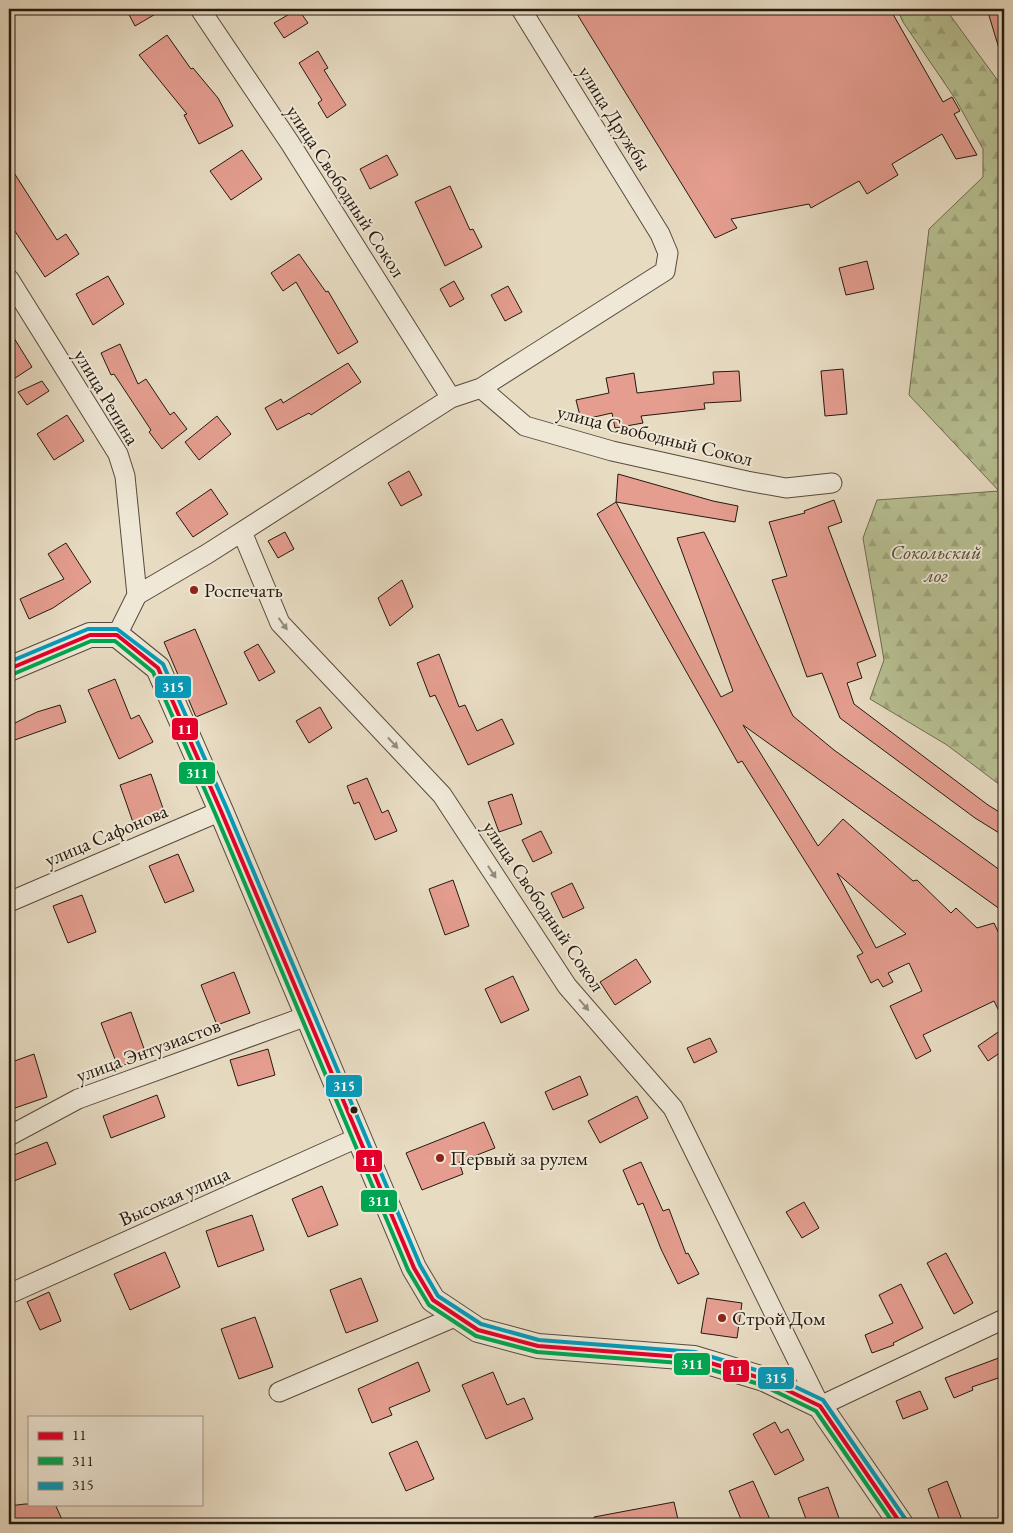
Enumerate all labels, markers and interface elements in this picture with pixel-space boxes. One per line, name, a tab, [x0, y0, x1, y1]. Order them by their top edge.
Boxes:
street label: улица Дружбы	[572, 61, 658, 175]
street label: улица Свободный Сокол	[280, 100, 412, 283]
street label: улица Репина	[68, 344, 146, 450]
street label: улица Свободный Сокол	[554, 398, 756, 472]
park label: Сокольский лог	[891, 539, 981, 588]
place label: Роспечать	[204, 577, 283, 603]
marker: Роспечать	[188, 584, 200, 596]
one-way arrow	[278, 617, 288, 631]
line badge: 315	[154, 675, 192, 699]
text: 315	[162, 678, 184, 696]
line badge: 11	[171, 717, 199, 741]
text: 11	[178, 720, 192, 738]
one-way arrow	[387, 737, 399, 749]
line badge: 311	[178, 761, 216, 785]
text: 311	[186, 764, 208, 782]
street label: улица Сафонова	[41, 797, 172, 873]
street label: улица Свободный Сокол	[477, 816, 611, 997]
one-way arrow	[487, 865, 497, 878]
one-way arrow	[578, 999, 590, 1011]
street label: улица Энтузиастов	[72, 1012, 224, 1088]
line badge: 315	[325, 1074, 363, 1098]
text: 315	[333, 1077, 355, 1095]
unlabelled marker	[349, 1105, 359, 1115]
place label: Первый за рулем	[450, 1145, 588, 1171]
line badge: 11	[355, 1149, 383, 1173]
text: 11	[362, 1152, 376, 1170]
marker: Первый за рулем	[434, 1152, 446, 1164]
street label: Высокая улица	[115, 1160, 233, 1232]
line badge: 311	[360, 1189, 398, 1213]
text: 311	[368, 1192, 390, 1210]
place label: Строй Дом	[732, 1305, 826, 1331]
marker: Строй Дом	[716, 1312, 728, 1324]
line badge: 311	[673, 1352, 711, 1376]
text: 311	[681, 1355, 703, 1373]
line badge: 11	[722, 1359, 750, 1383]
text: 11	[729, 1361, 743, 1379]
line badge: 315	[757, 1366, 795, 1390]
text: 315	[765, 1369, 787, 1387]
legend	[28, 1416, 202, 1506]
text: 11	[72, 1425, 86, 1444]
text: 311	[72, 1451, 94, 1470]
text: 315	[72, 1475, 94, 1494]

